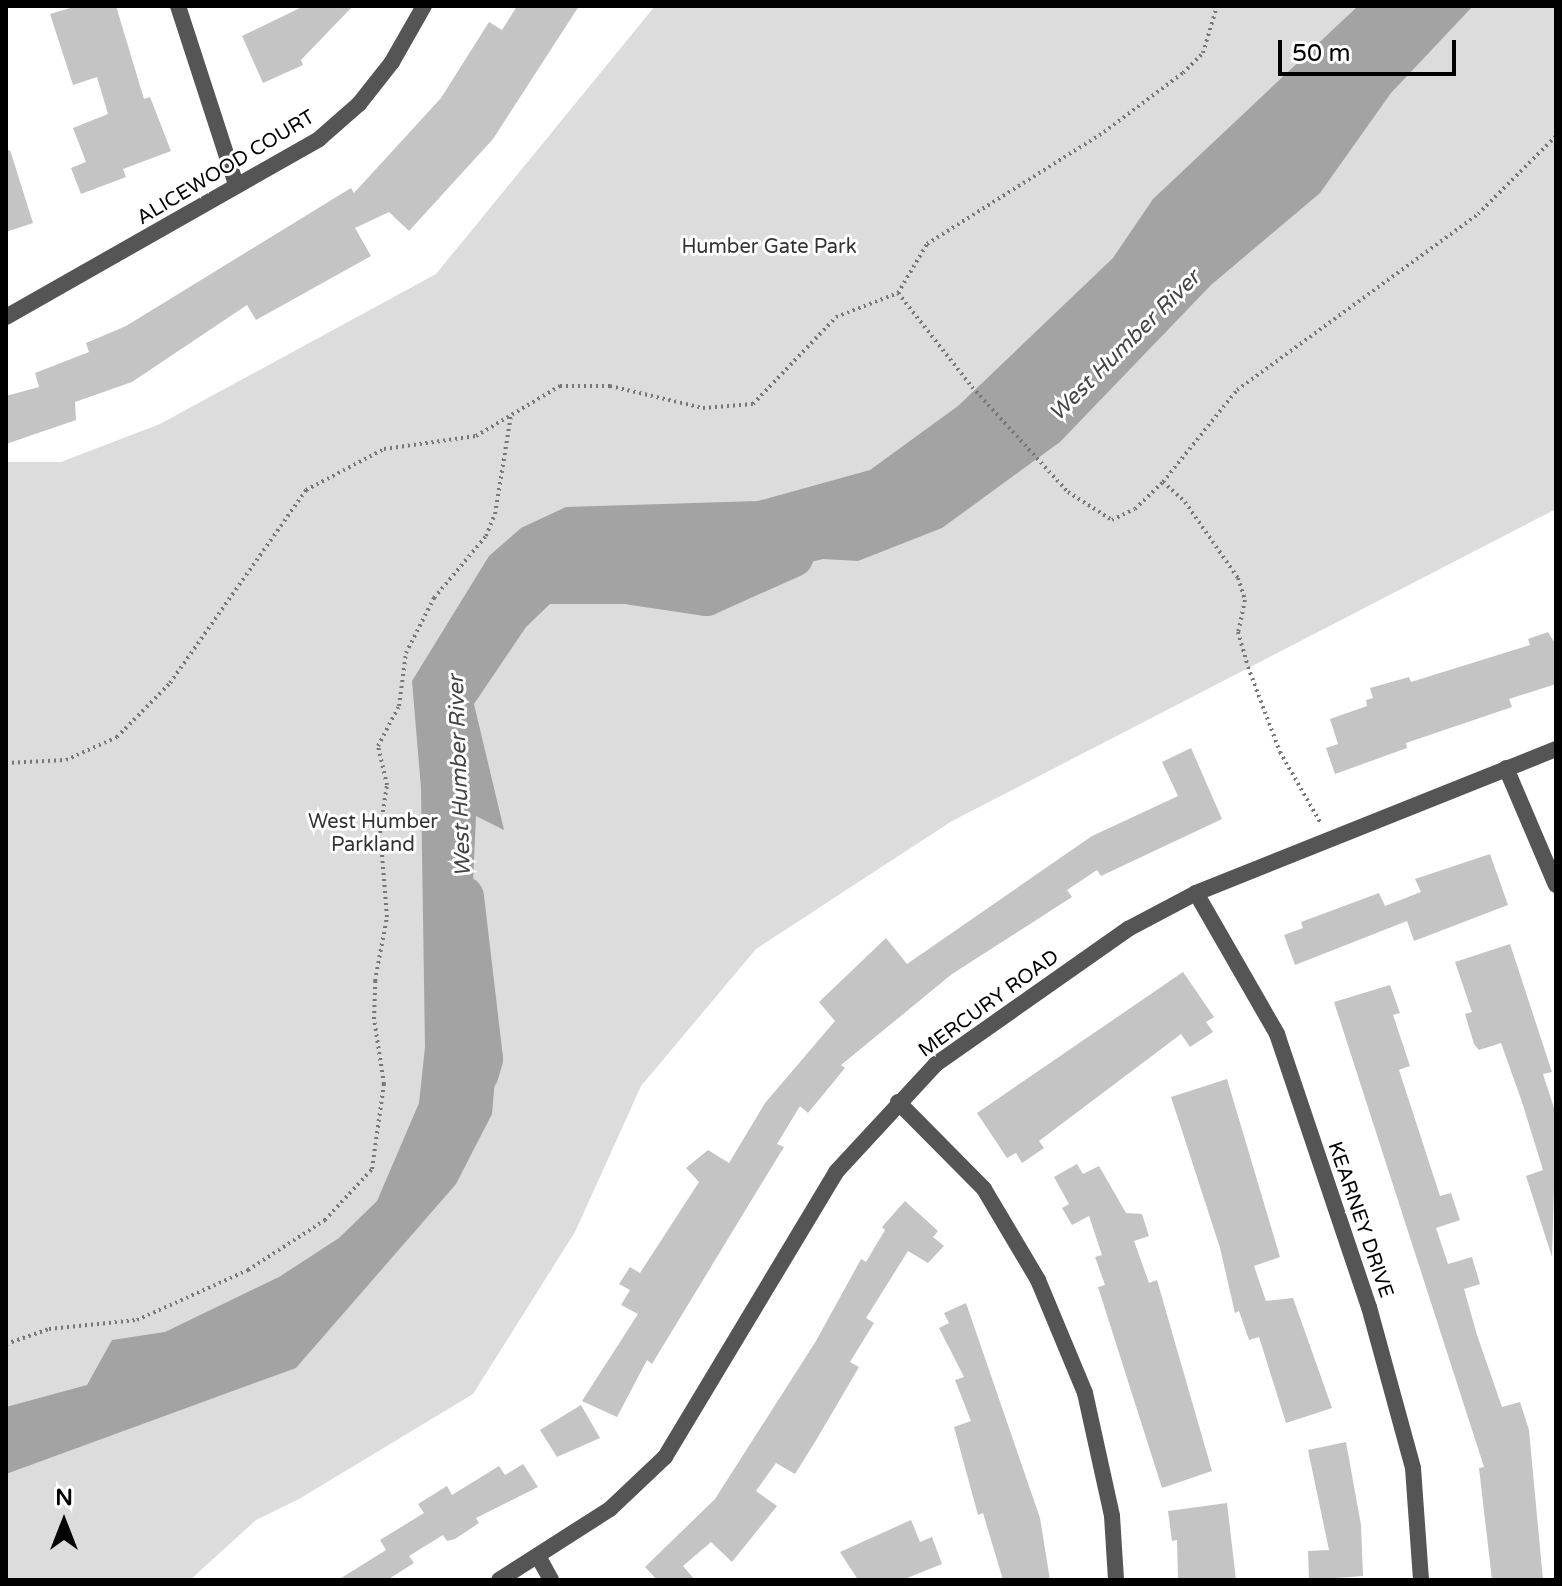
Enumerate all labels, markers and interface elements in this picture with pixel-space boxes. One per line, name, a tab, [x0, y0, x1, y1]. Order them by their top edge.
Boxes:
scale bar	[1282, 24, 1460, 74]
text: 50 m	[1292, 39, 1350, 68]
street label: ALICEWOOD COURT	[133, 105, 319, 231]
park label: Humber Gate Park	[681, 235, 857, 259]
water label: West Humber River	[1044, 265, 1206, 427]
water label: West Humber River	[443, 674, 477, 878]
park label: West Humber Parkland	[308, 810, 438, 857]
street label: MERCURY ROAD	[914, 945, 1064, 1063]
street label: KEARNEY DRIVE	[1322, 1139, 1398, 1301]
north arrow	[24, 1482, 104, 1562]
text: N	[55, 1485, 73, 1511]

